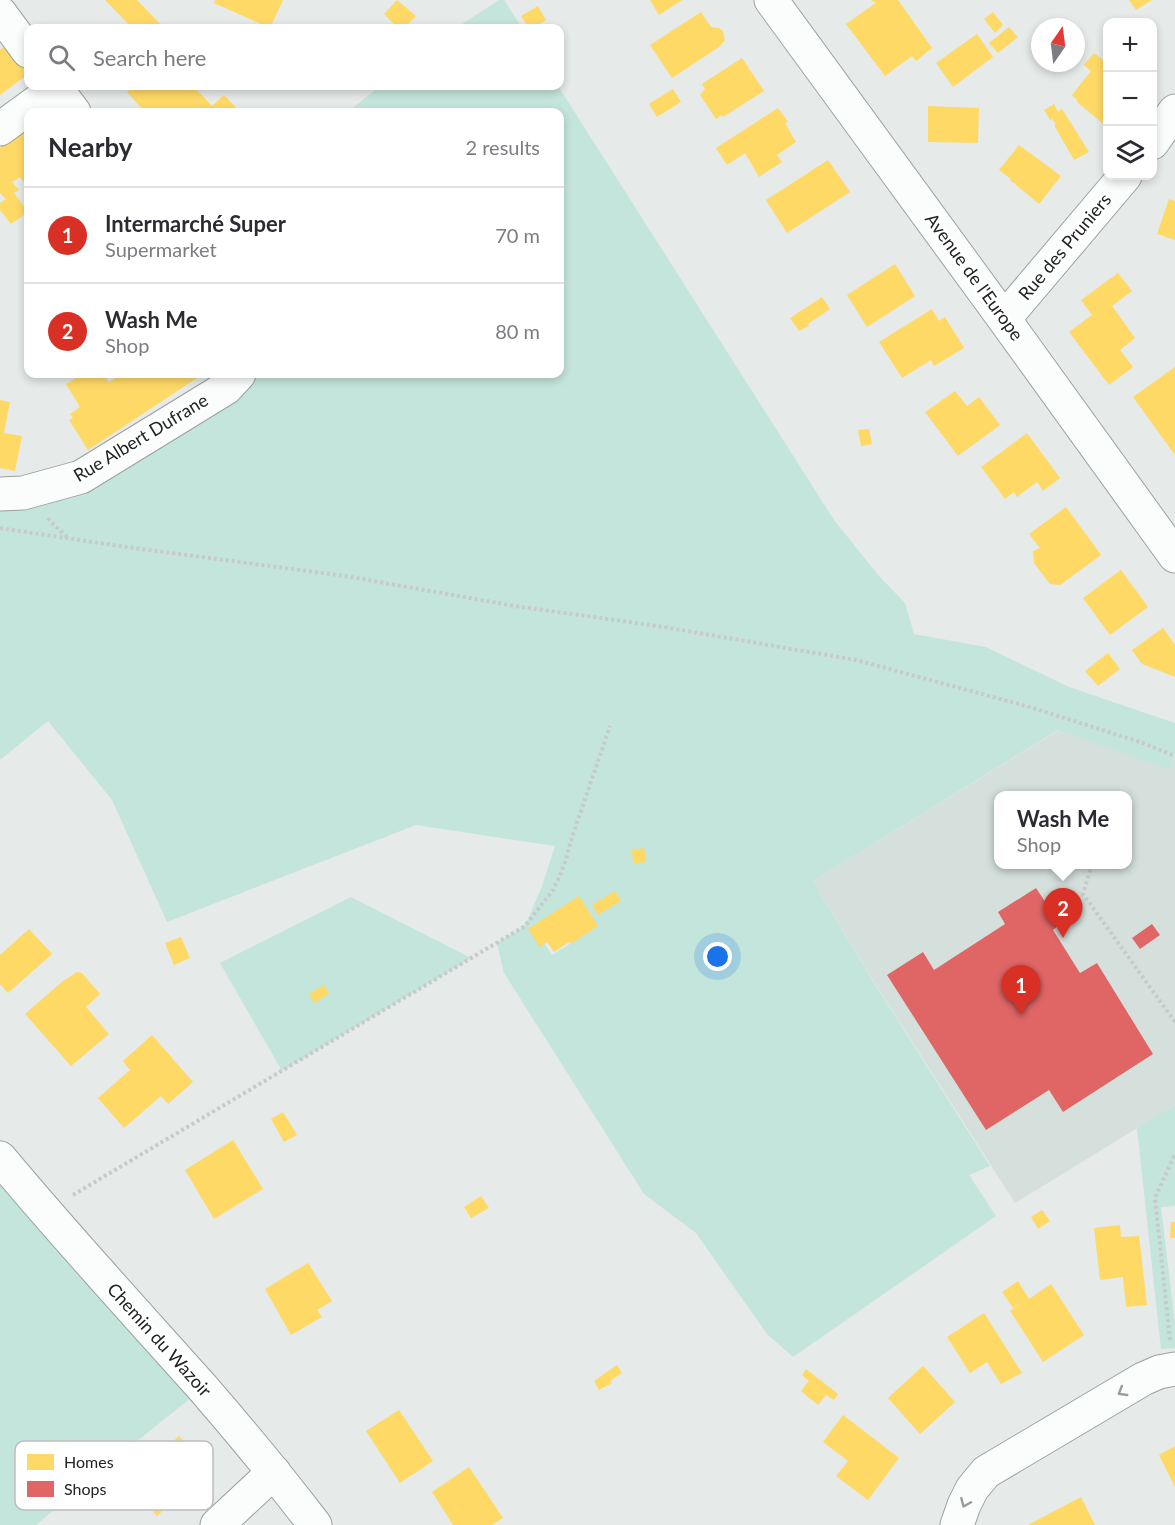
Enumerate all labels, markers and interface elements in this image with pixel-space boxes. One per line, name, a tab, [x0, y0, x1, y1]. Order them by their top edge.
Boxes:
north arrow	[1031, 18, 1085, 72]
map controls	[1103, 18, 1157, 180]
button: +	[1103, 18, 1157, 72]
search box	[24, 24, 564, 90]
icon: search	[45, 41, 78, 74]
text: Search here	[93, 44, 206, 71]
button: −	[1103, 72, 1157, 126]
button: layers	[1103, 126, 1157, 180]
text: Nearby	[48, 131, 133, 163]
text: 2 results	[465, 135, 540, 159]
street label: Rue des Pruniers	[1013, 188, 1115, 304]
street label: Avenue de l'Europe	[921, 208, 1028, 345]
text: Intermarché Super	[105, 210, 286, 237]
text: 1	[62, 223, 73, 247]
text: 70 m	[495, 223, 540, 247]
text: Supermarket	[105, 237, 217, 261]
text: Wash Me	[105, 306, 198, 333]
text: 2	[62, 319, 73, 343]
text: 80 m	[495, 319, 540, 343]
text: Shop	[105, 333, 149, 357]
street label: Rue Albert Dufrane	[69, 388, 212, 486]
popup	[994, 791, 1132, 869]
text: Wash Me	[1017, 805, 1109, 832]
text: Shop	[1017, 832, 1061, 856]
pin: 2	[1044, 888, 1082, 938]
your location	[703, 942, 732, 971]
pin: 1	[1002, 966, 1040, 1015]
street label: Chemin du Wazoir	[103, 1278, 217, 1401]
one-way arrow	[1118, 1385, 1128, 1396]
legend	[15, 1441, 213, 1510]
text: Homes	[64, 1452, 114, 1471]
text: Shops	[64, 1479, 107, 1498]
one-way arrow	[961, 1496, 973, 1507]

